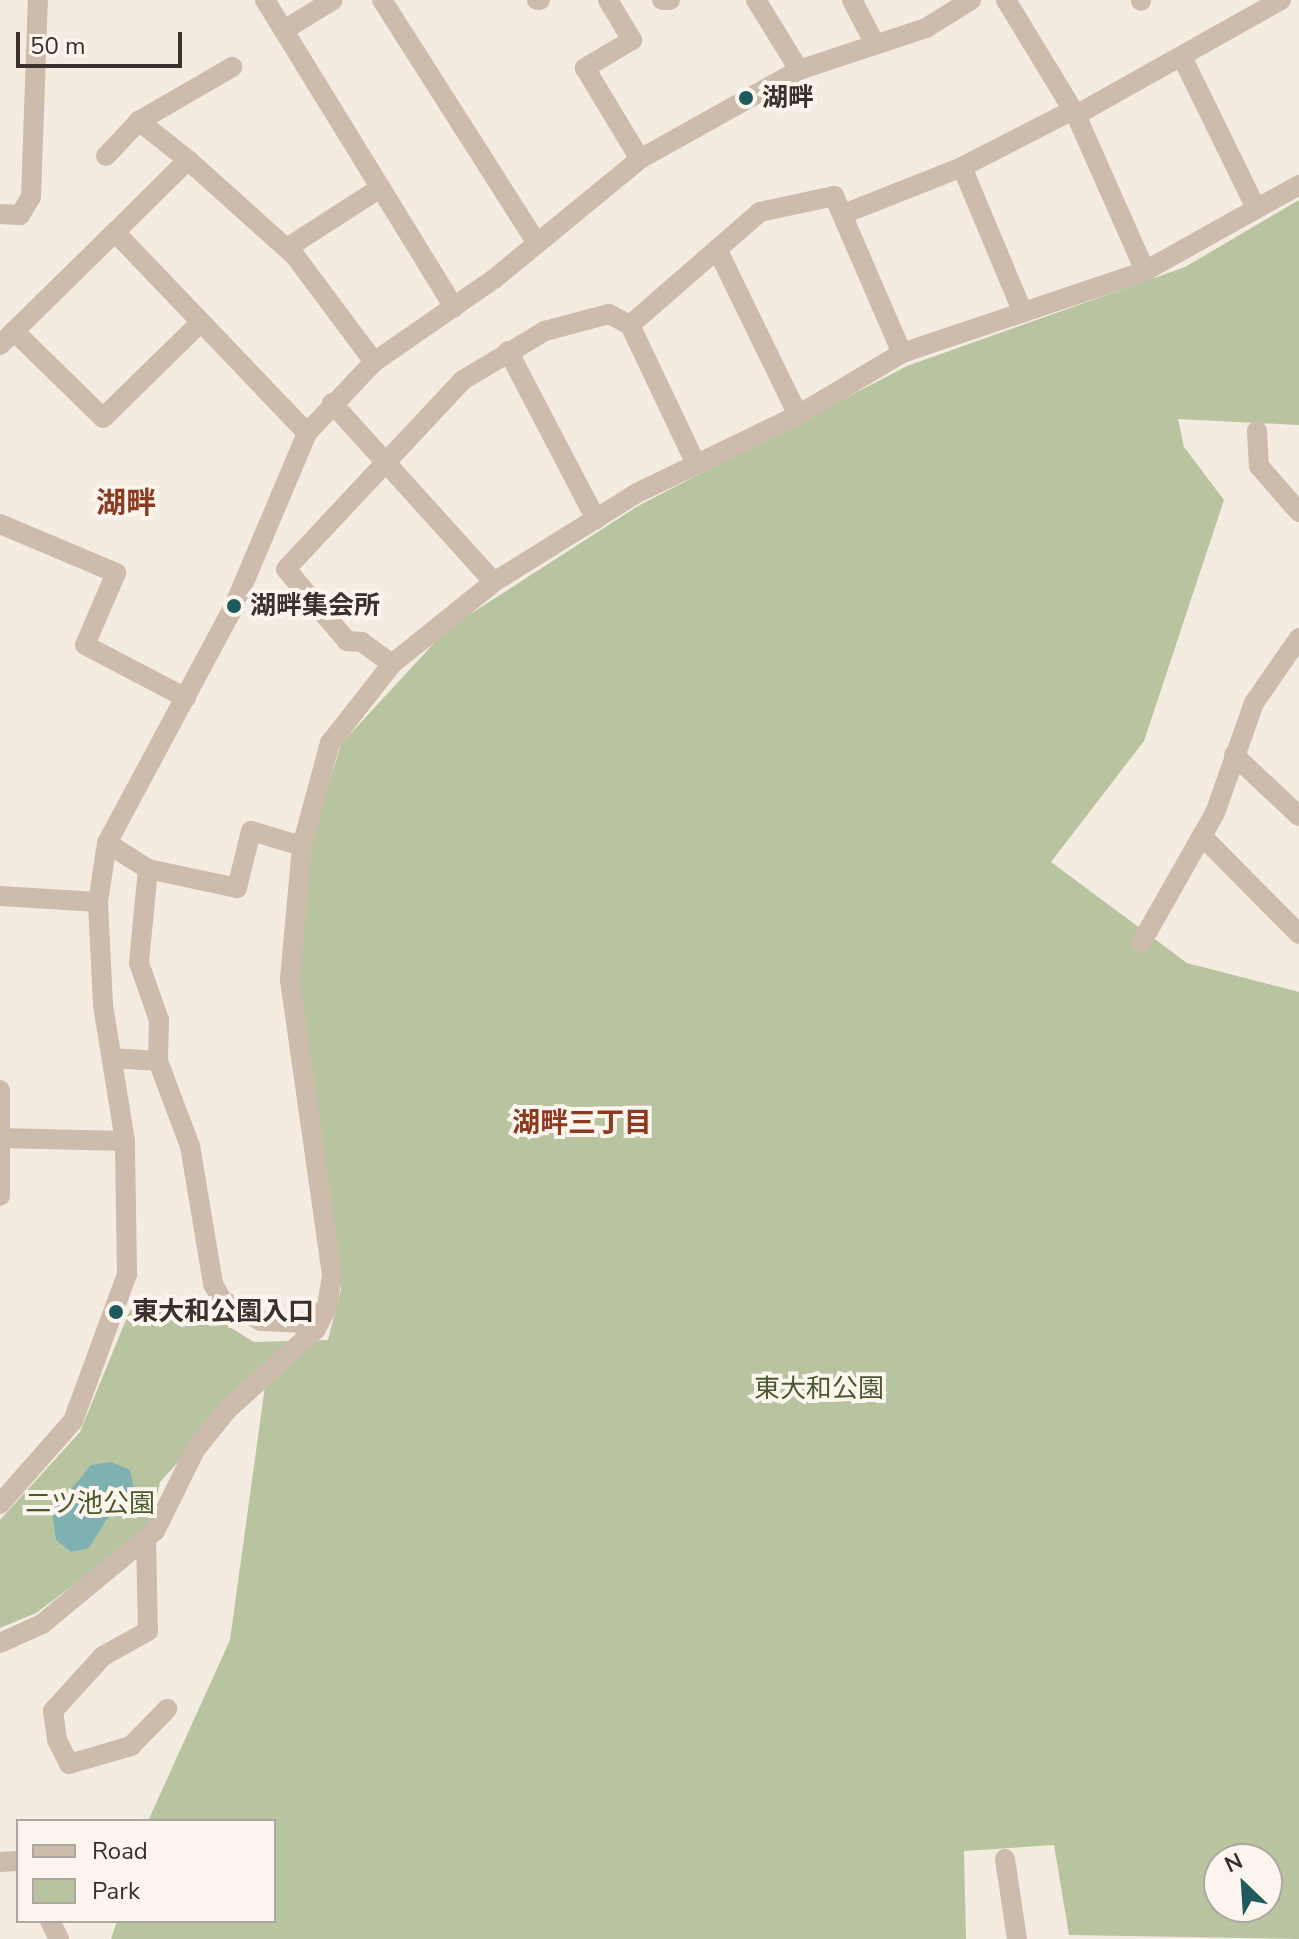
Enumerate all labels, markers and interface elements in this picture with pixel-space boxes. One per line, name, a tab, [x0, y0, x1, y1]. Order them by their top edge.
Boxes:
scale bar	[20, 16, 186, 66]
text: 50 m	[30, 30, 86, 62]
place label: 湖畔	[762, 82, 814, 114]
marker: 湖畔	[737, 89, 755, 107]
district label: 湖畔	[96, 486, 156, 522]
place label: 湖畔集会所	[250, 590, 380, 622]
marker: 湖畔集会所	[225, 597, 243, 615]
district label: 湖畔三丁目	[512, 1106, 652, 1140]
place label: 東大和公園入口	[132, 1296, 314, 1328]
marker: 東大和公園入口	[107, 1303, 125, 1321]
park label: 東大和公園	[754, 1373, 884, 1405]
park label: 二ツ池公園	[25, 1488, 155, 1520]
legend	[16, 1819, 276, 1923]
text: Road	[92, 1835, 148, 1867]
north arrow	[1203, 1843, 1283, 1923]
text: N	[1220, 1846, 1248, 1880]
text: Park	[92, 1875, 140, 1907]

